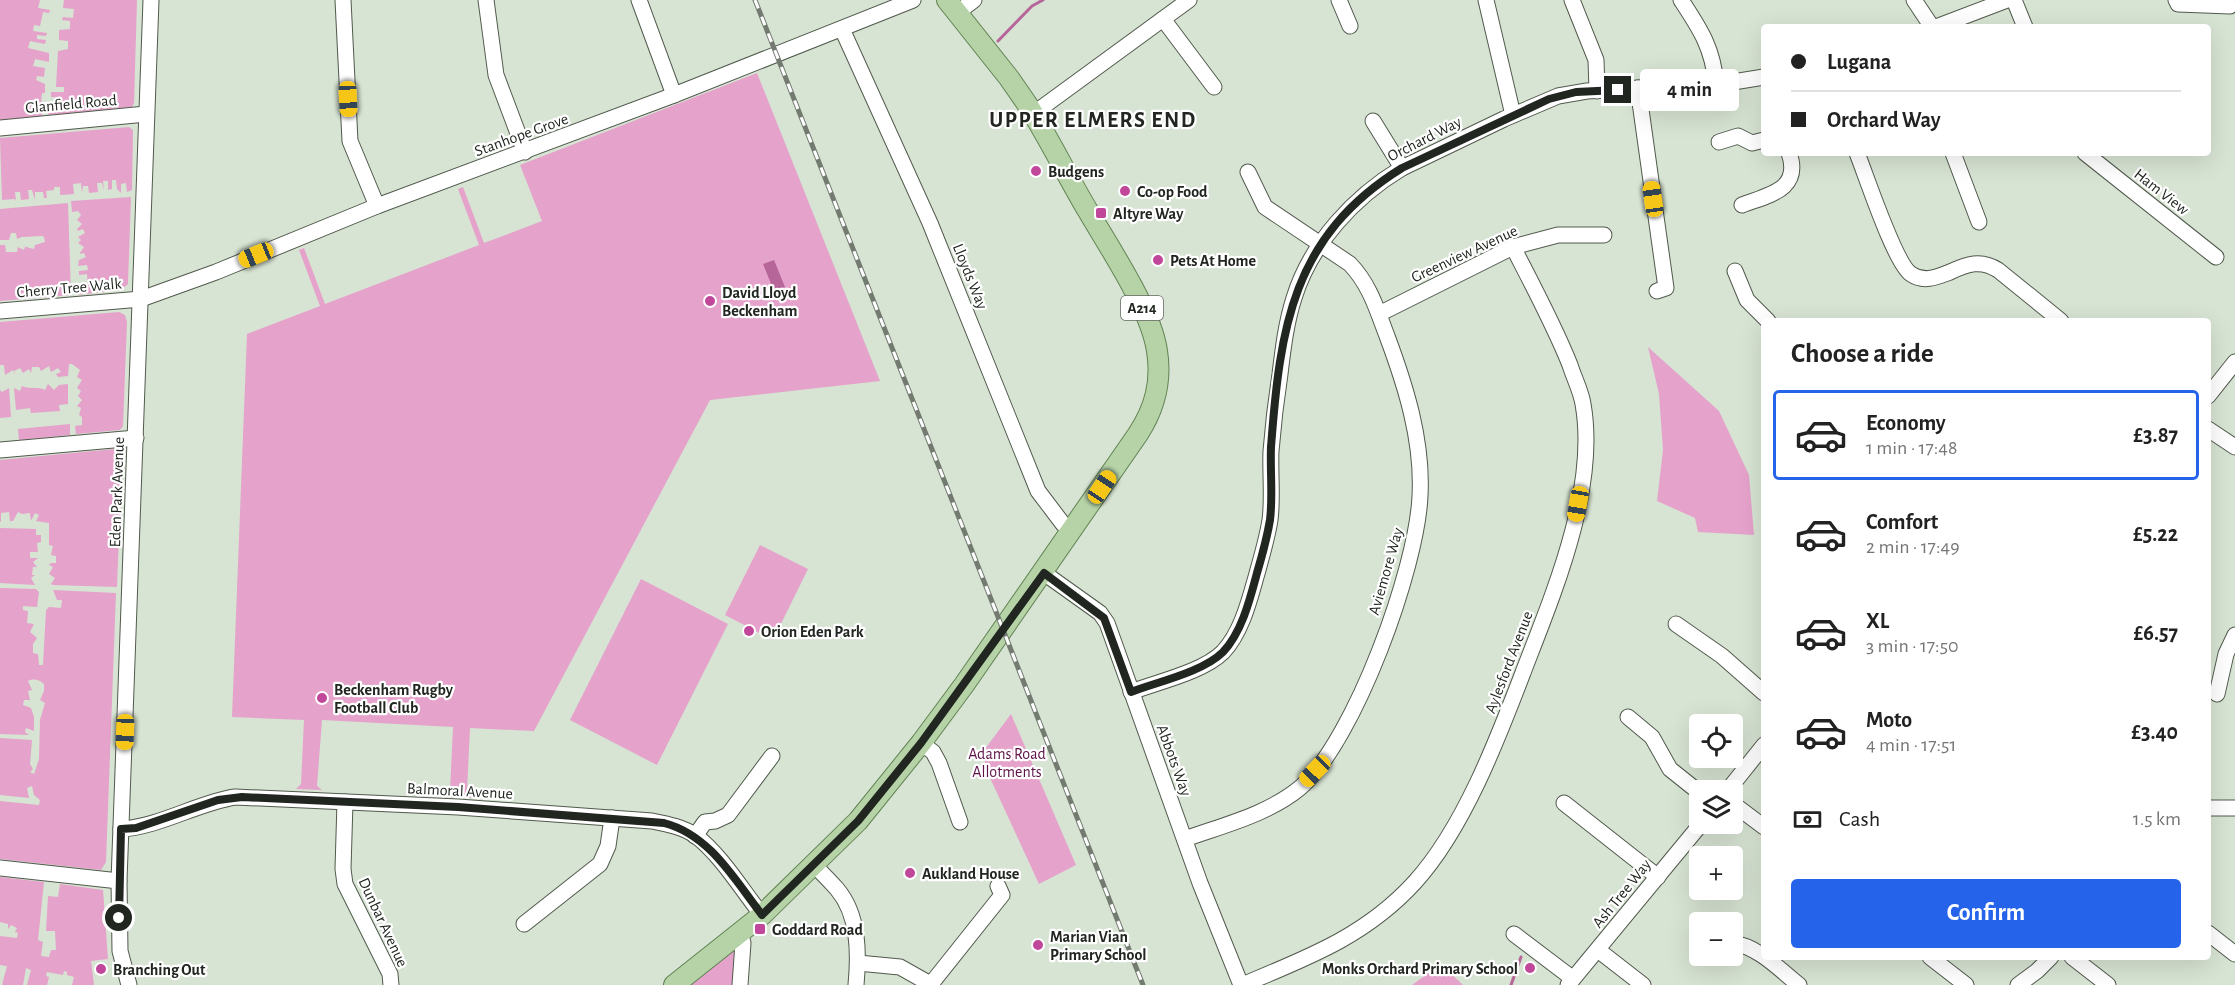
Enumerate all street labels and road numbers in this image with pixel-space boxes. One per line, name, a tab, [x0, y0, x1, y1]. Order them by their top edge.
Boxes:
street label: Glanfield Road	[25, 92, 117, 116]
street label: Stanhope Grove	[472, 111, 570, 159]
street label: Orchard Way	[1385, 113, 1465, 165]
street label: Ham View	[2131, 166, 2192, 218]
street label: Greenview Avenue	[1409, 222, 1520, 286]
street label: Lloyds Way	[949, 241, 991, 312]
street label: Cherry Tree Walk	[16, 275, 123, 302]
road number: A214	[1121, 296, 1163, 320]
street label: Eden Park Avenue	[107, 436, 127, 548]
street label: Aviemore Way	[1366, 526, 1407, 617]
street label: Aylesford Avenue	[1482, 609, 1537, 716]
street label: Abbots Way	[1153, 723, 1194, 799]
street label: Balmoral Avenue	[407, 780, 513, 802]
street label: Ash Tree Way	[1589, 856, 1655, 932]
street label: Dunbar Avenue	[355, 875, 411, 970]

